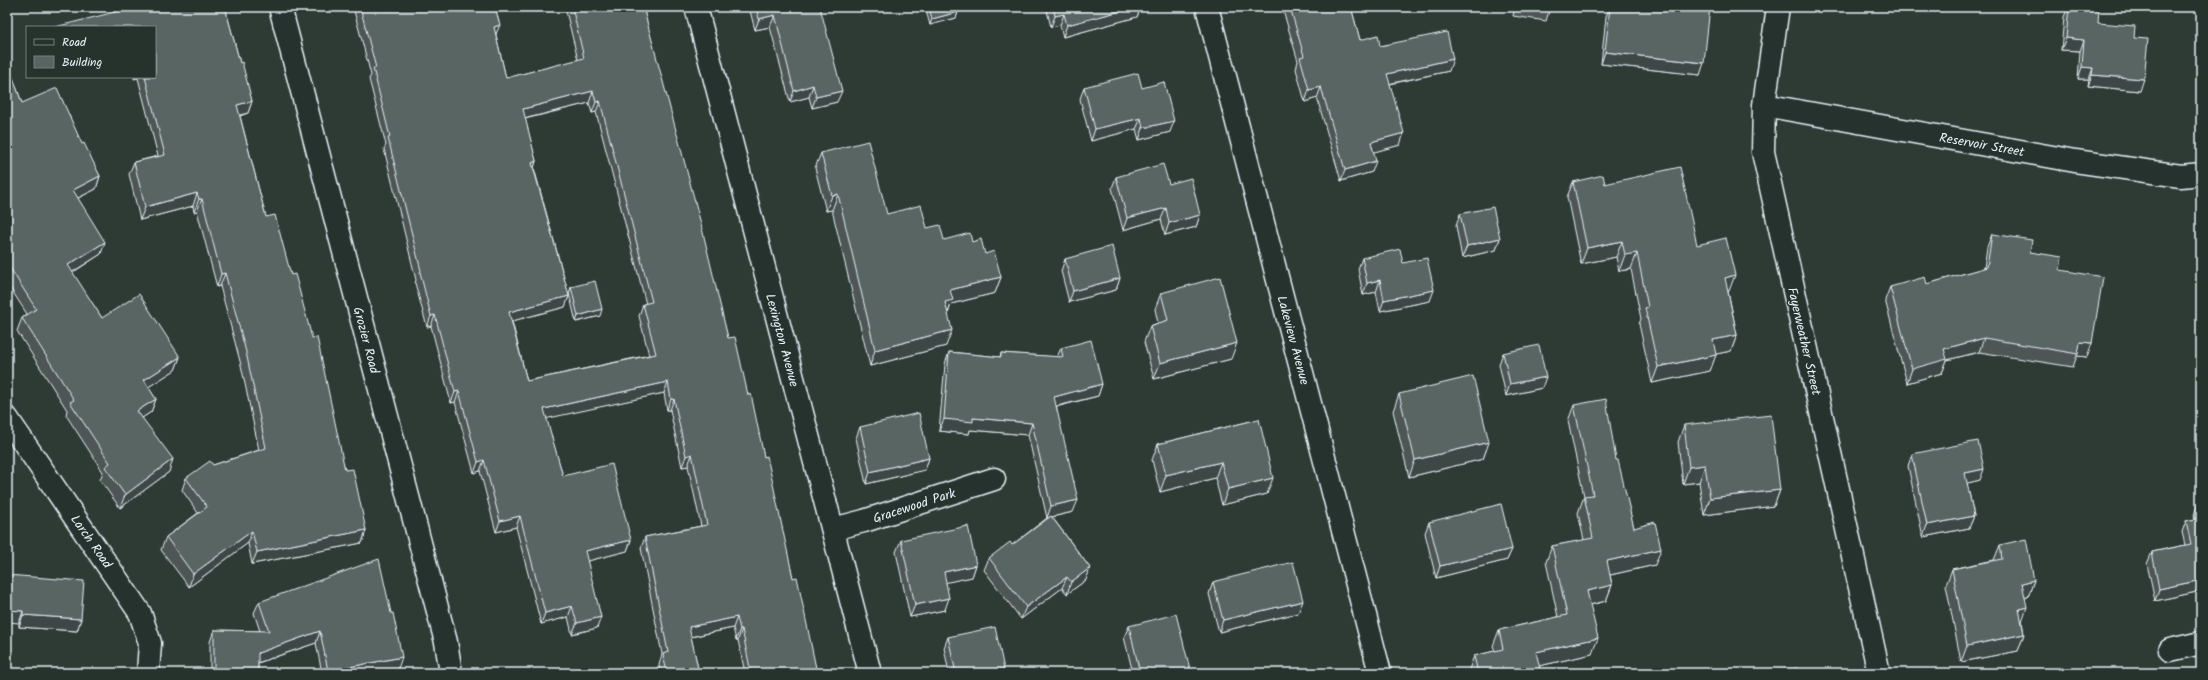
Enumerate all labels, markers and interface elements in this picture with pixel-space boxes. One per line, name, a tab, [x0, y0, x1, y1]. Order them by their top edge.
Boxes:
legend	[26, 26, 156, 78]
text: Road	[62, 33, 87, 52]
text: Building	[62, 53, 102, 72]
street label: Reservoir Street	[1938, 128, 2027, 163]
street label: Fayerweather Street	[1781, 285, 1826, 398]
street label: Lexington Avenue	[759, 291, 804, 390]
street label: Lakeview Avenue	[1271, 293, 1315, 388]
street label: Grozier Road	[347, 305, 385, 377]
street label: Gracewood Park	[870, 483, 959, 530]
street label: Larch Road	[65, 511, 117, 574]

